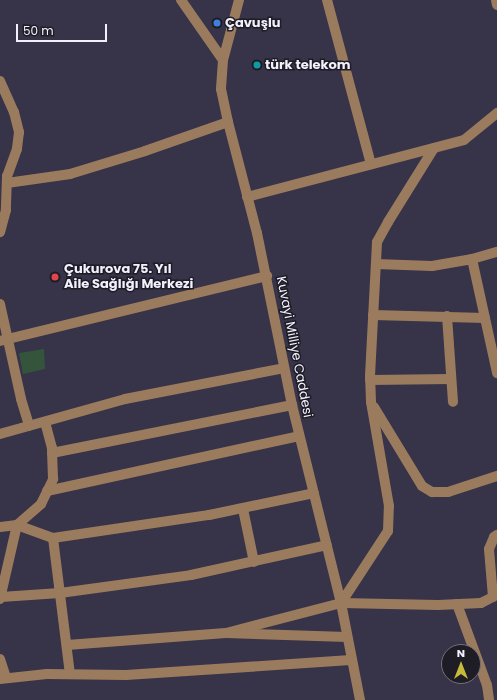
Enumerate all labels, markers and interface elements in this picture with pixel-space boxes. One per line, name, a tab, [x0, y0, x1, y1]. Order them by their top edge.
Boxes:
place label: Çavuşlu	[225, 15, 280, 31]
scale bar	[18, 16, 109, 42]
marker: Çavuşlu	[212, 18, 222, 28]
text: 50 m	[23, 22, 54, 39]
place label: türk telekom	[265, 57, 351, 73]
marker: türk telekom	[252, 60, 262, 70]
place label: Çukurova 75. Yıl Aile Sağlığı Merkezi	[64, 262, 193, 293]
marker: Çukurova 75. Yıl Aile Sağlığı Merkezi	[49, 271, 61, 283]
street label: Kuvayi Milliye Caddesi	[273, 275, 315, 419]
north arrow	[441, 644, 481, 684]
text: N	[457, 645, 465, 661]

